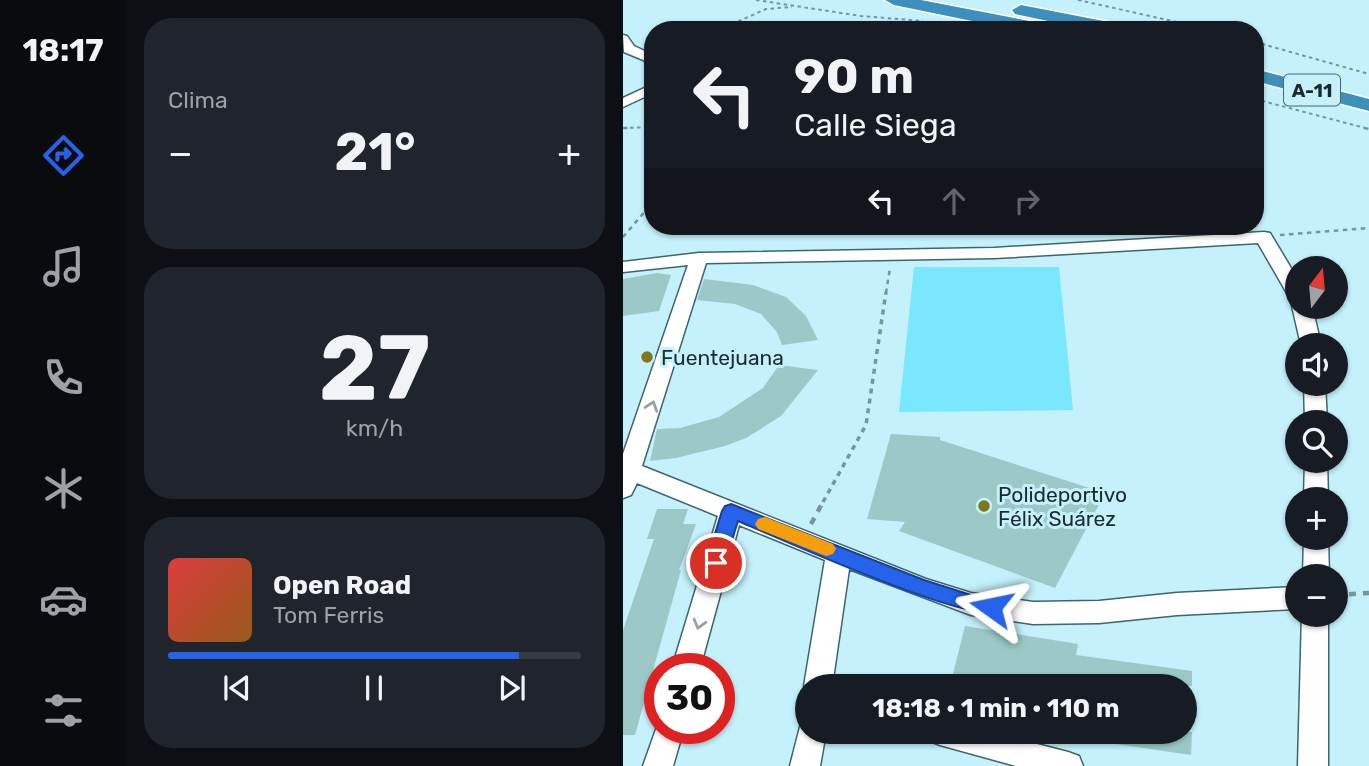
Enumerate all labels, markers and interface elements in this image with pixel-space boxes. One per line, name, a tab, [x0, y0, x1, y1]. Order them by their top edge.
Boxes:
text: 18:17	[22, 31, 104, 69]
text: 90 m	[794, 47, 914, 105]
icon: left	[679, 49, 770, 140]
road number: A-11	[1284, 74, 1340, 106]
text: Clima	[168, 86, 228, 114]
text: Calle Siega	[794, 106, 957, 144]
text: 21°	[335, 121, 416, 183]
text: −	[168, 130, 193, 176]
text: +	[557, 130, 581, 176]
icon: directions	[39, 131, 88, 180]
icon: left	[862, 182, 900, 220]
icon: ahead	[935, 182, 973, 220]
icon: right	[1008, 182, 1046, 220]
icon: music	[39, 242, 88, 291]
north arrow	[1285, 256, 1347, 318]
map controls	[1285, 256, 1348, 627]
text: 27	[319, 314, 430, 422]
button: sound	[1285, 333, 1348, 396]
place label: Fuentejuana	[661, 345, 784, 370]
marker: Fuentejuana	[639, 349, 655, 365]
icon: phone	[39, 353, 88, 402]
one-way arrow	[644, 400, 658, 413]
button: search	[1285, 410, 1348, 473]
text: km/h	[346, 414, 403, 442]
icon: climate	[39, 464, 88, 513]
place label: Polideportivo Félix Suárez	[998, 482, 1127, 531]
button: +	[1285, 487, 1348, 550]
marker: Polideportivo Félix Suárez	[976, 498, 992, 514]
pin	[686, 533, 746, 593]
icon: arrive	[697, 544, 735, 582]
button: −	[1285, 564, 1348, 627]
text: Open Road	[273, 570, 411, 601]
position arrow	[954, 570, 1028, 644]
icon: car	[39, 575, 88, 624]
text: Tom Ferris	[273, 601, 384, 629]
one-way arrow	[692, 617, 707, 629]
speed limit sign: 30	[644, 653, 735, 744]
icon: previous	[218, 669, 256, 707]
icon: pause	[355, 669, 393, 707]
icon: next	[493, 669, 531, 707]
icon: filters	[39, 686, 88, 735]
text: 18:18 · 1 min · 110 m	[872, 693, 1120, 724]

